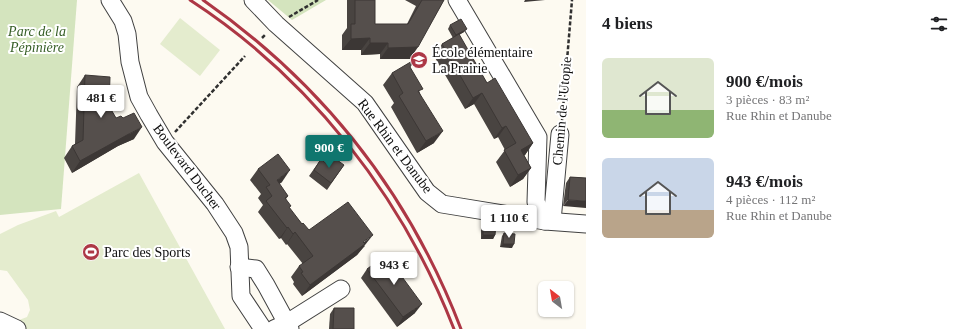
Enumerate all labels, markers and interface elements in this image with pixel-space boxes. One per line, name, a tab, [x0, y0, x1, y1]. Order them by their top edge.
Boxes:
icon: filters	[928, 13, 950, 35]
text: 4 biens	[602, 14, 653, 33]
park label: Parc de la Pépinière	[7, 24, 66, 55]
place label: École élémentaire La Prairie	[432, 44, 533, 76]
school or university icon: École élémentaire La Prairie	[409, 50, 429, 70]
street label: Chemin de l'Utopie	[550, 56, 574, 166]
text: 900 €/mois	[726, 72, 803, 91]
icon: home	[634, 74, 682, 122]
pin: 481 €	[73, 85, 129, 119]
text: 481 €	[86, 90, 116, 105]
text: 3 pièces · 83 m²	[726, 92, 809, 107]
street label: Rue Rhin et Danube	[355, 96, 435, 196]
text: Rue Rhin et Danube	[726, 108, 832, 123]
street label: Boulevard Ducher	[150, 121, 224, 213]
pin: 900 €	[301, 135, 357, 169]
text: 900 €	[314, 140, 344, 155]
text: 943 €/mois	[726, 172, 803, 191]
icon: home	[634, 174, 682, 222]
text: 4 pièces · 112 m²	[726, 192, 815, 207]
pin: 1 110 €	[472, 205, 546, 239]
text: Rue Rhin et Danube	[726, 208, 832, 223]
text: 1 110 €	[490, 210, 528, 225]
sports icon: Parc des Sports	[81, 242, 101, 262]
place label: Parc des Sports	[104, 245, 190, 260]
pin: 943 €	[366, 252, 422, 286]
text: 943 €	[379, 257, 409, 272]
north arrow	[538, 281, 574, 317]
map controls	[538, 281, 574, 317]

